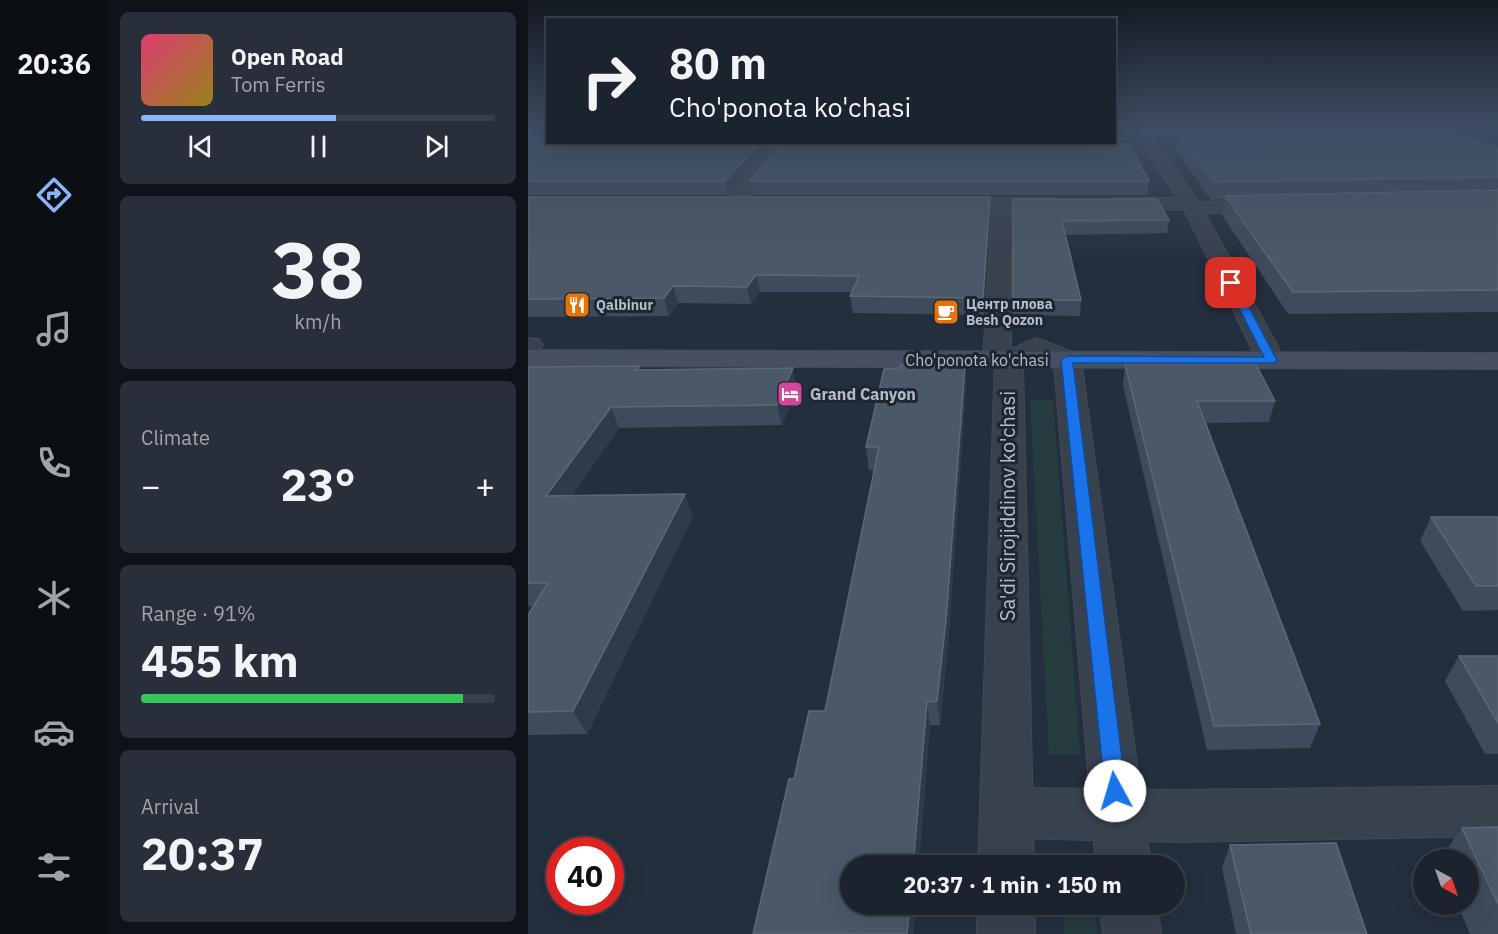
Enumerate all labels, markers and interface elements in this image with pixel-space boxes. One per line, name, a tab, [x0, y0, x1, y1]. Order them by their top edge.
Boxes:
text: 80 m	[669, 36, 767, 91]
text: Open Road	[231, 42, 344, 71]
icon: right	[570, 42, 648, 120]
text: 20:36	[17, 46, 91, 81]
text: Tom Ferris	[231, 71, 326, 98]
text: Cho'ponota ko'chasi	[669, 89, 911, 124]
icon: previous	[184, 130, 217, 163]
icon: pause	[302, 130, 335, 163]
icon: next	[420, 130, 453, 163]
icon: directions	[33, 174, 75, 216]
text: 38	[271, 218, 365, 319]
pin	[1205, 257, 1256, 308]
icon: arrive	[1214, 266, 1247, 299]
restaurant icon: Qalbinur	[562, 290, 592, 320]
place label: Центр плова Besh Qozon	[966, 295, 1053, 329]
place label: Qalbinur	[596, 296, 653, 314]
cafe icon: Центр плова Besh Qozon	[931, 297, 961, 327]
icon: music	[33, 308, 75, 350]
text: km/h	[294, 308, 342, 335]
street label: Cho'ponota ko'chasi	[905, 350, 1049, 370]
hotel icon: Grand Canyon	[775, 379, 805, 409]
place label: Grand Canyon	[810, 384, 916, 404]
street label: Sa'di Sirojiddinov ko'chasi	[994, 391, 1021, 621]
text: Climate	[141, 424, 210, 451]
icon: phone	[33, 442, 75, 484]
text: 23°	[280, 455, 356, 513]
text: −	[141, 464, 161, 507]
text: +	[475, 464, 495, 507]
icon: climate	[33, 577, 75, 619]
text: Range · 91%	[141, 600, 256, 627]
text: 455 km	[141, 631, 299, 689]
icon: car	[33, 711, 75, 753]
position arrow	[1083, 759, 1147, 823]
text: Arrival	[141, 793, 199, 820]
text: 20:37	[141, 824, 264, 882]
speed limit sign: 40	[546, 837, 624, 915]
icon: filters	[33, 846, 75, 888]
north arrow	[1413, 849, 1479, 915]
map controls	[1413, 849, 1479, 915]
text: 20:37 · 1 min · 150 m	[903, 870, 1122, 899]

